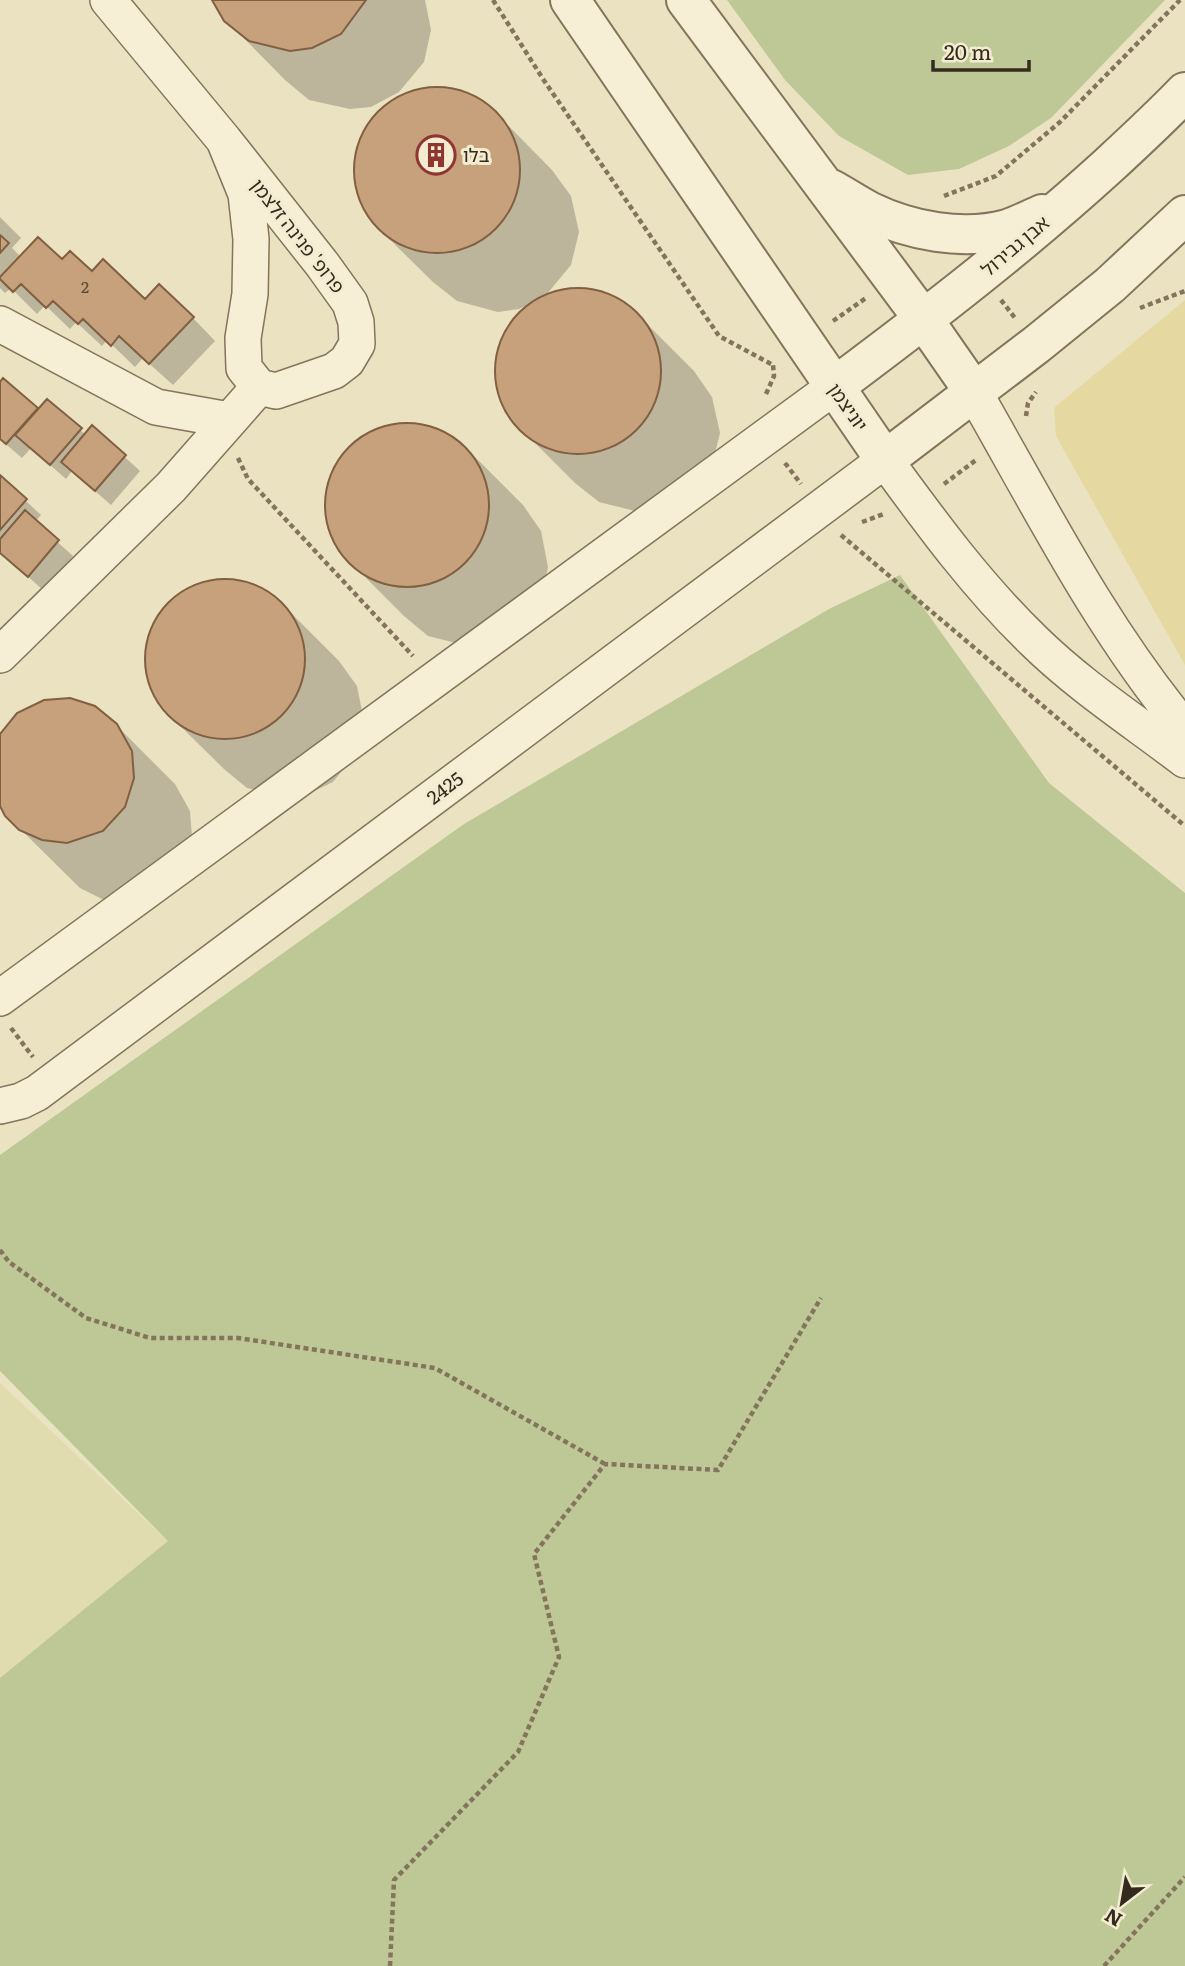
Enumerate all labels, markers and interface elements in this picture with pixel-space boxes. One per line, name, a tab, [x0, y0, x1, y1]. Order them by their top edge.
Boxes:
scale bar	[933, 28, 1029, 72]
text: 20 m	[944, 35, 991, 66]
building icon: בלו	[415, 134, 457, 176]
place label: בלו	[463, 140, 490, 168]
street label: פרופ' פנינה זלצמן	[245, 172, 353, 299]
street label: אבן גבירול	[974, 208, 1055, 282]
house number: 2	[81, 274, 89, 298]
street label: יוניצמן	[822, 377, 876, 436]
street label: 2425	[420, 764, 469, 810]
north arrow	[1087, 1868, 1157, 1938]
text: N	[1099, 1902, 1127, 1935]

